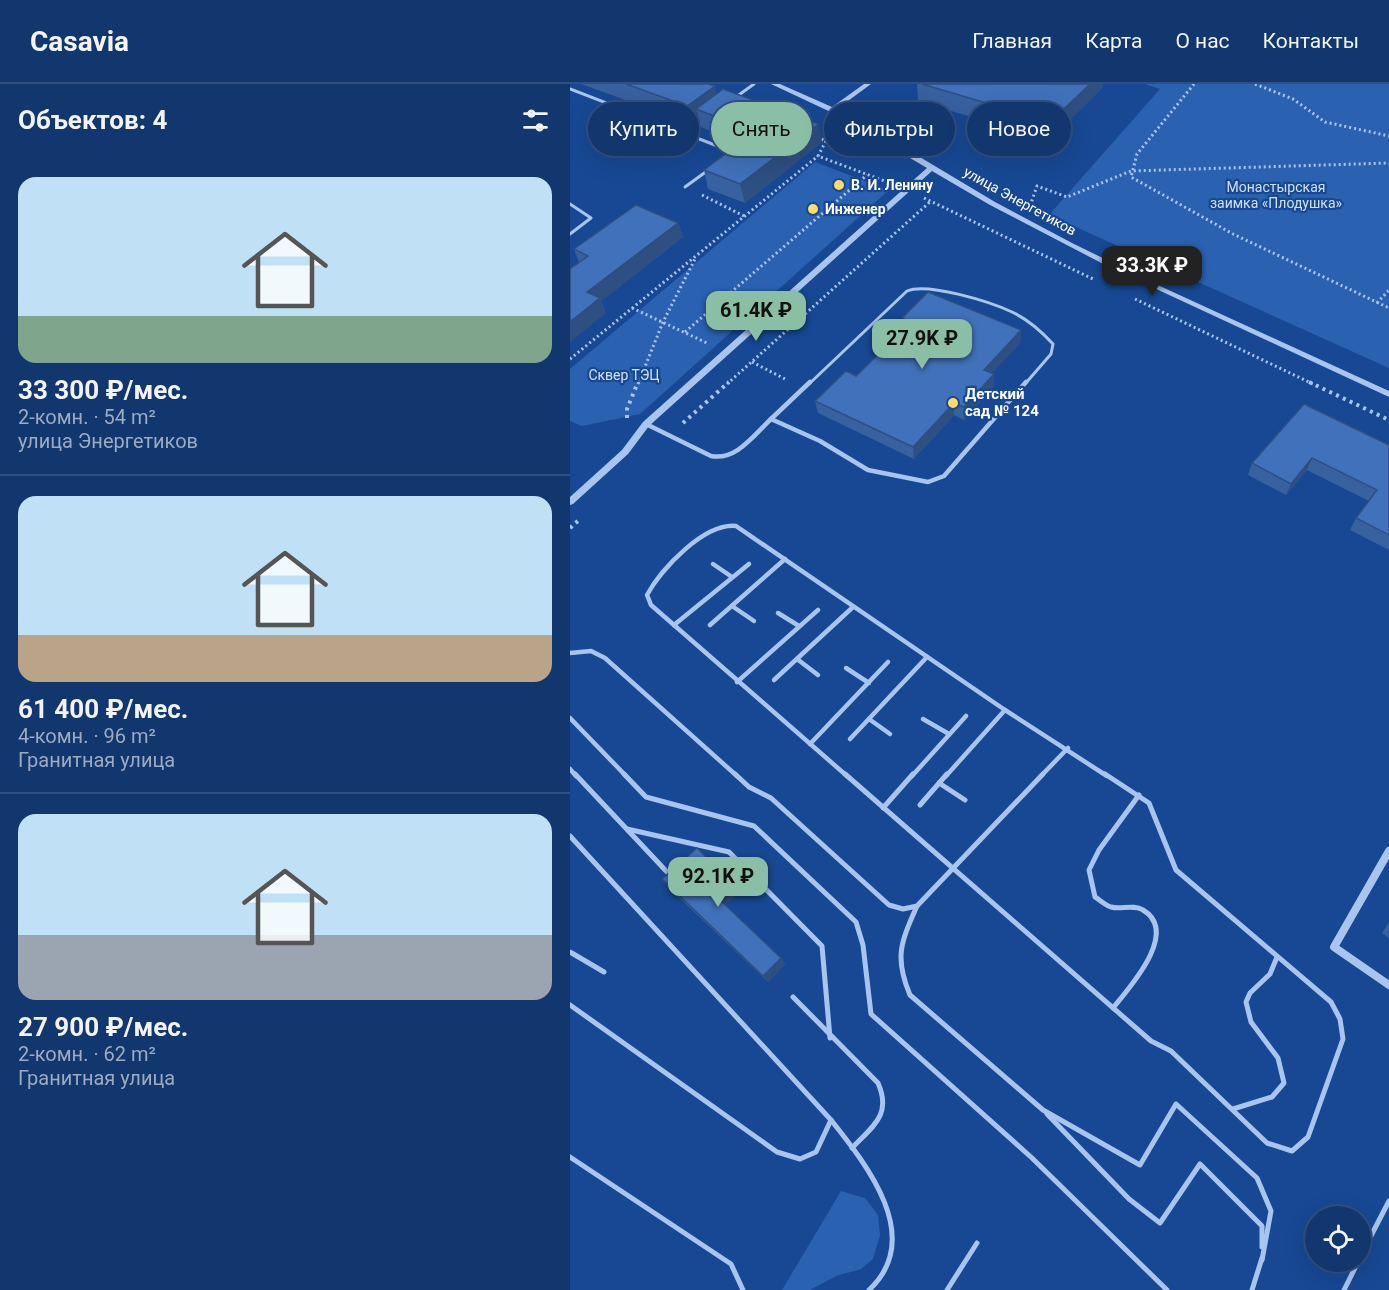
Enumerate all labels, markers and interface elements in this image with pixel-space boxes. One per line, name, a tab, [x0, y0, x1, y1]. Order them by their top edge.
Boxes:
text: Casavia	[30, 25, 129, 58]
text: Главная	[972, 29, 1052, 53]
text: Карта	[1085, 29, 1142, 53]
text: О нас	[1175, 29, 1230, 53]
text: Контакты	[1263, 29, 1359, 53]
chip: Купить	[588, 102, 699, 156]
chip: Снять	[711, 102, 812, 156]
chip: Фильтры	[824, 102, 955, 156]
chip: Новое	[967, 102, 1071, 156]
icon: filters	[519, 104, 552, 137]
text: Объектов: 4	[18, 105, 167, 135]
street label: улица Энергетиков	[961, 163, 1079, 239]
place label: В. И. Ленину	[851, 177, 934, 193]
marker: В. И. Ленину	[832, 178, 846, 192]
park label: Монастырская заимка «Плодушка»	[1210, 179, 1342, 211]
place label: Инженер	[825, 201, 886, 217]
marker: Инженер	[806, 202, 820, 216]
icon: home	[231, 216, 339, 324]
pin: 33.3K ₽	[1097, 246, 1207, 297]
text: 33.3K ₽	[1116, 253, 1188, 277]
pin: 61.4K ₽	[701, 291, 811, 342]
text: 61.4K ₽	[720, 298, 792, 322]
pin: 27.9K ₽	[867, 319, 977, 370]
text: 27.9K ₽	[886, 326, 958, 350]
park label: Сквер ТЭЦ	[588, 367, 660, 383]
text: 33 300 ₽/мес.	[18, 375, 188, 405]
place label: Детский сад № 124	[965, 385, 1039, 420]
marker: Детский сад № 124	[946, 396, 960, 410]
text: 2-комн. · 54 m²	[18, 405, 156, 429]
text: улица Энергетиков	[18, 429, 198, 453]
icon: home	[231, 535, 339, 643]
text: 61 400 ₽/мес.	[18, 694, 188, 724]
text: 4-комн. · 96 m²	[18, 724, 156, 748]
text: Гранитная улица	[18, 748, 175, 772]
icon: home	[231, 853, 339, 961]
pin: 92.1K ₽	[663, 857, 773, 908]
text: 92.1K ₽	[682, 864, 754, 888]
text: 27 900 ₽/мес.	[18, 1012, 188, 1042]
text: 2-комн. · 62 m²	[18, 1042, 156, 1066]
text: Гранитная улица	[18, 1066, 175, 1090]
map controls	[1305, 1206, 1371, 1272]
button: locate	[1305, 1206, 1371, 1272]

